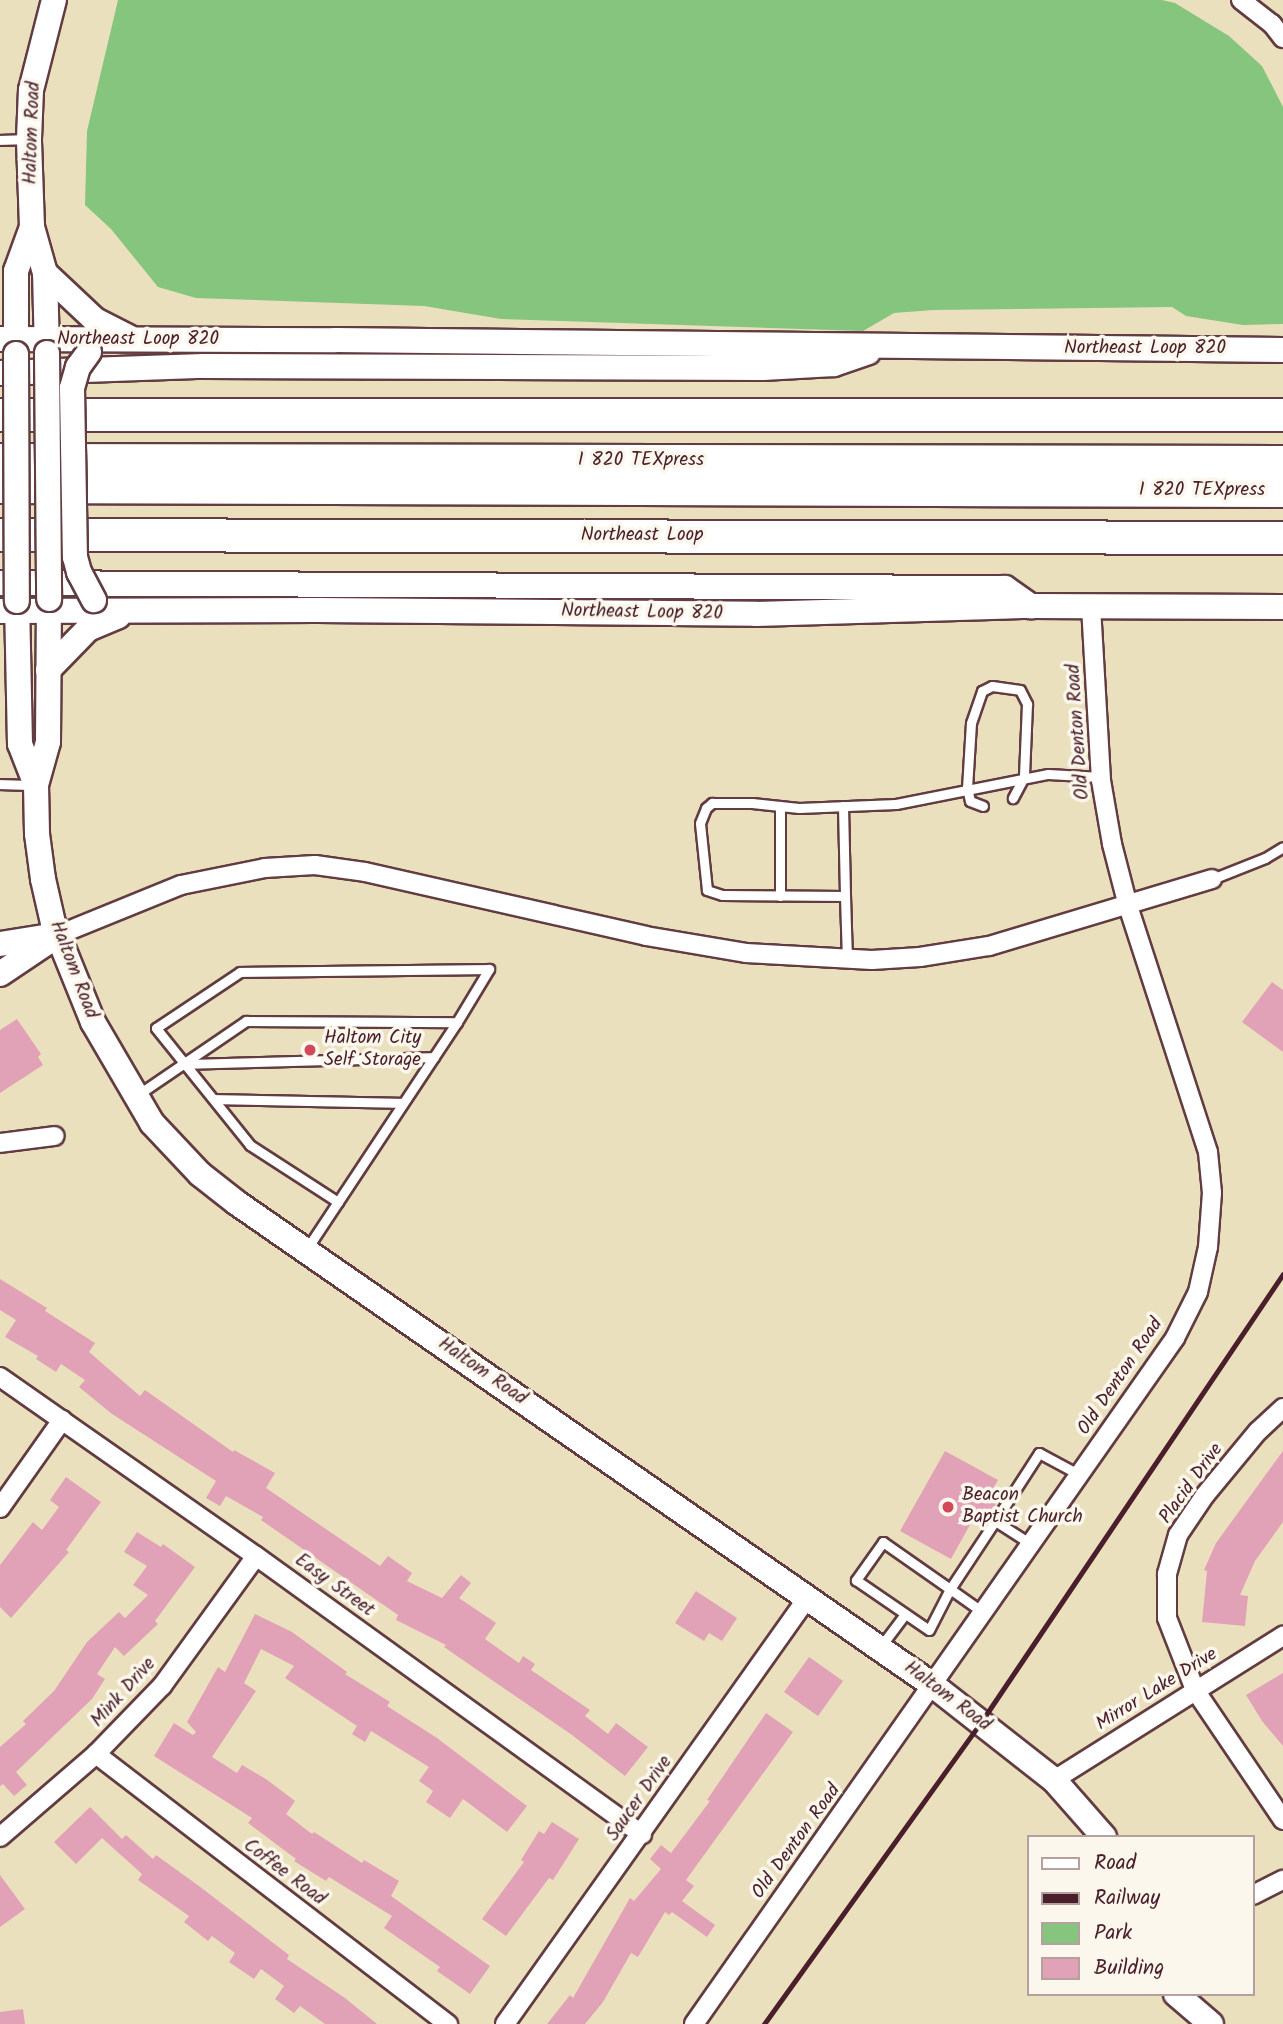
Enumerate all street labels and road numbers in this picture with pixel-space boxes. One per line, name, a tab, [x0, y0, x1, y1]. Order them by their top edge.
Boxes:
street label: Haltom Road	[20, 81, 46, 185]
street label: Northeast Loop 820	[57, 329, 219, 351]
street label: Northeast Loop 820	[1064, 338, 1226, 360]
street label: I 820 TEXpress	[578, 450, 704, 472]
street label: I 820 TEXpress	[1139, 480, 1265, 502]
street label: Northeast Loop	[581, 525, 703, 547]
street label: Northeast Loop 820	[561, 600, 723, 626]
street label: Old Denton Road	[1063, 663, 1095, 801]
street label: Haltom Road	[44, 918, 102, 1022]
street label: Old Denton Road	[1073, 1314, 1169, 1440]
street label: Haltom Road	[433, 1333, 531, 1411]
street label: Placid Drive	[1155, 1439, 1229, 1529]
street label: Easy Street	[290, 1549, 378, 1623]
street label: Mirror Lake Drive	[1092, 1644, 1222, 1736]
street label: Mink Drive	[87, 1653, 161, 1733]
street label: Haltom Road	[899, 1657, 995, 1737]
street label: Saucer Drive	[602, 1752, 678, 1846]
street label: Old Denton Road	[748, 1780, 846, 1904]
street label: Coffee Road	[238, 1835, 330, 1911]

